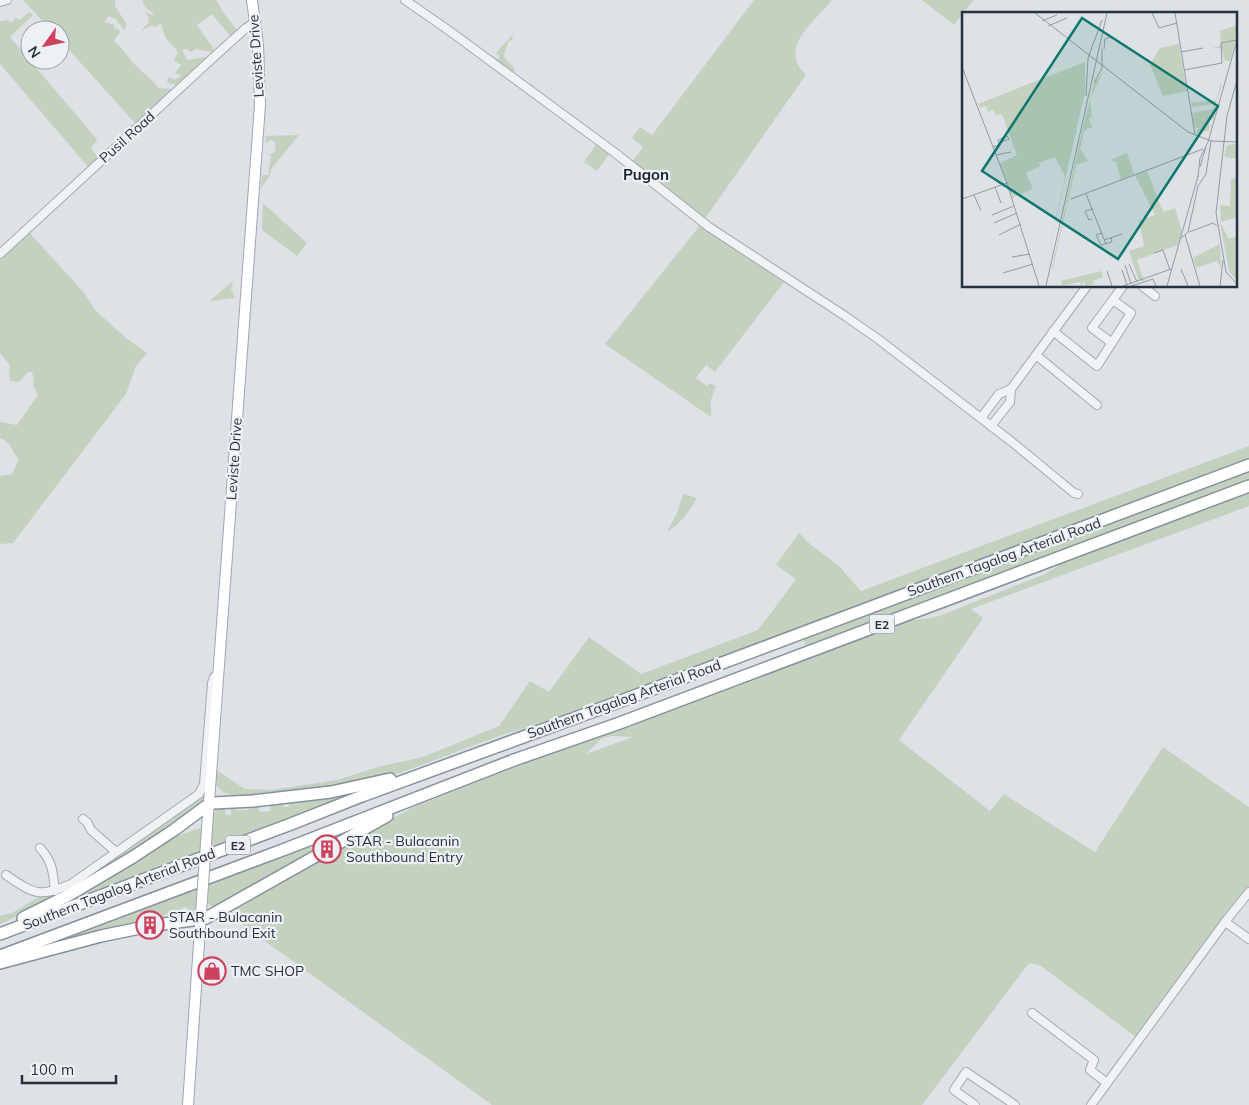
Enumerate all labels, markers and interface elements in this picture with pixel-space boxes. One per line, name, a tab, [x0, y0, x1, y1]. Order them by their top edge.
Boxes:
inset map	[962, 12, 1236, 288]
street label: Leviste Drive	[244, 14, 268, 98]
north arrow	[20, 20, 70, 70]
text: N	[24, 43, 45, 61]
street label: Pusil Road	[95, 107, 159, 167]
district label: Pugon	[623, 165, 669, 184]
street label: Leviste Drive	[222, 417, 246, 501]
street label: Southern Tagalog Arterial Road	[905, 514, 1103, 600]
road number: E2	[870, 614, 894, 634]
street label: Southern Tagalog Arterial Road	[525, 656, 723, 742]
place label: STAR - Bulacanin Southbound Entry	[346, 832, 463, 866]
building icon: STAR - Bulacanin Southbound Entry	[312, 834, 342, 864]
road number: E2	[226, 836, 250, 854]
street label: Southern Tagalog Arterial Road	[20, 844, 218, 934]
place label: STAR - Bulacanin Southbound Exit	[169, 908, 283, 942]
building icon: STAR - Bulacanin Southbound Exit	[135, 910, 165, 940]
shop icon: TMC SHOP	[197, 956, 227, 986]
place label: TMC SHOP	[231, 962, 304, 980]
scale bar	[22, 1052, 116, 1084]
text: 100 m	[30, 1060, 74, 1079]

